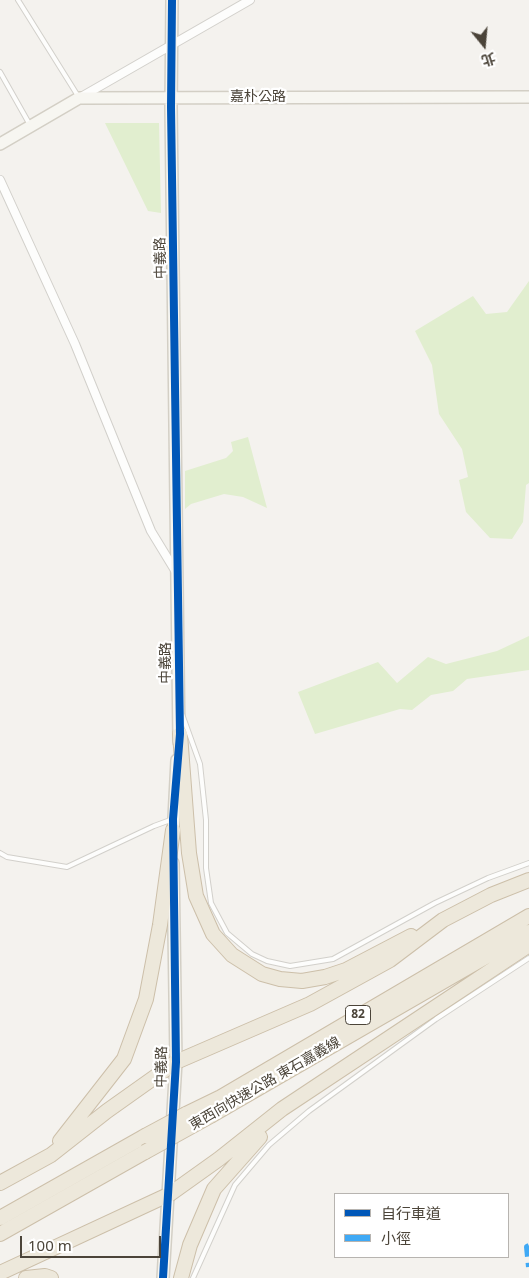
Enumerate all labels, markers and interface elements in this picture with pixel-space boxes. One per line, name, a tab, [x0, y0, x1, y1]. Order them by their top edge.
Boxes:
north arrow	[459, 20, 509, 70]
text: 北	[479, 49, 498, 71]
street label: 嘉朴公路	[230, 89, 286, 105]
street label: 中義路	[152, 237, 170, 279]
street label: 中義路	[158, 642, 174, 684]
road number: 82	[346, 1006, 370, 1024]
street label: 東西向快速公路 東石嘉義線	[186, 1034, 344, 1134]
street label: 中義路	[153, 1046, 171, 1088]
legend	[334, 1193, 509, 1258]
text: 自行車道	[381, 1203, 441, 1223]
scale bar	[22, 1226, 164, 1258]
text: 小徑	[381, 1228, 411, 1248]
text: 100 m	[28, 1235, 72, 1255]

